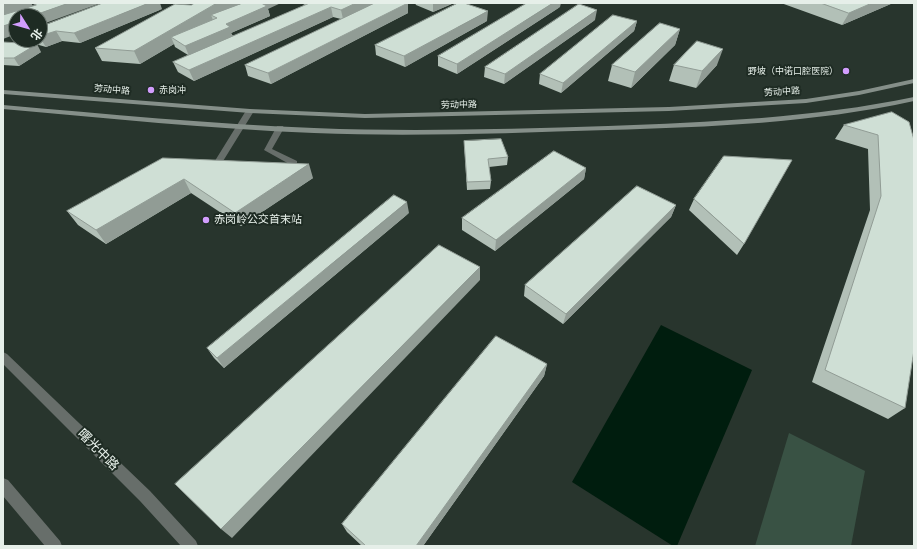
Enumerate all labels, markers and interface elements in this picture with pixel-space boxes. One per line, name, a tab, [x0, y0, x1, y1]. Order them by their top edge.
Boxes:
north arrow	[8, 8, 48, 48]
text: 北	[28, 26, 46, 43]
place label: 野坡（中诺口腔医院）	[748, 66, 838, 76]
marker: 野坡（中诺口腔医院）	[841, 66, 851, 76]
street label: 劳动中路	[94, 83, 130, 97]
marker: 赤岗冲	[146, 85, 156, 95]
place label: 赤岗冲	[159, 85, 186, 95]
street label: 劳动中路	[764, 85, 800, 99]
street label: 劳动中路	[441, 99, 477, 111]
place label: 赤岗岭公交首末站	[214, 213, 302, 227]
marker: 赤岗岭公交首末站	[201, 215, 211, 225]
street label: 曙光中路	[74, 426, 122, 474]

